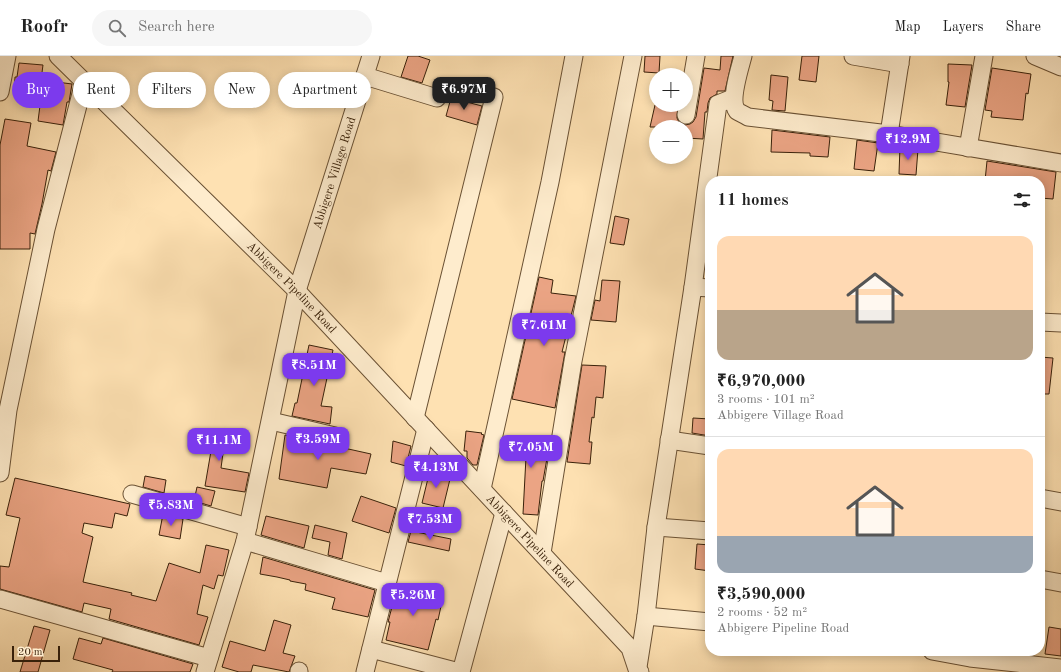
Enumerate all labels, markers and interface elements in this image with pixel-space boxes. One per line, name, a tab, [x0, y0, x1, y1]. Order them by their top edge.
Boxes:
search box	[92, 10, 372, 46]
icon: search	[106, 17, 128, 39]
text: Roofr	[20, 18, 68, 37]
text: Search here	[138, 20, 215, 35]
text: Map	[895, 20, 921, 34]
text: Layers	[943, 20, 984, 34]
text: Share	[1006, 20, 1041, 34]
map controls	[649, 68, 693, 164]
button: +	[649, 68, 693, 112]
chip: Buy	[12, 72, 65, 108]
chip: Rent	[73, 72, 130, 108]
chip: Filters	[138, 72, 206, 108]
chip: New	[214, 72, 270, 108]
chip: Apartment	[278, 72, 371, 108]
pin: ₹6.97M	[431, 77, 497, 111]
text: ₹6.97M	[441, 83, 487, 96]
street label: Abbigere Village Road	[312, 116, 358, 231]
button: −	[649, 120, 693, 164]
pin: ₹12.9M	[875, 127, 941, 161]
text: ₹12.9M	[885, 133, 931, 146]
icon: filters	[1011, 189, 1033, 211]
text: 11 homes	[717, 192, 789, 209]
street label: Abbigere Pipeline Road	[244, 240, 338, 336]
icon: home	[839, 262, 911, 334]
pin: ₹7.61M	[511, 313, 577, 347]
text: ₹7.61M	[521, 319, 567, 332]
pin: ₹8.51M	[281, 353, 347, 387]
text: ₹8.51M	[291, 359, 337, 372]
text: ₹6,970,000	[717, 373, 805, 390]
text: 3 rooms · 101 m²	[717, 393, 815, 406]
text: Abbigere Village Road	[717, 409, 844, 422]
pin: ₹3.59M	[285, 427, 351, 461]
pin: ₹11.1M	[186, 428, 252, 462]
text: ₹3.59M	[295, 433, 341, 446]
text: ₹11.1M	[196, 434, 242, 447]
pin: ₹7.05M	[498, 435, 564, 469]
text: ₹7.05M	[508, 441, 554, 454]
pin: ₹4.13M	[403, 455, 469, 489]
text: ₹4.13M	[413, 461, 459, 474]
icon: home	[839, 475, 911, 547]
pin: ₹5.83M	[138, 493, 204, 527]
street label: Abbigere Pipeline Road	[483, 493, 576, 590]
text: ₹5.83M	[148, 499, 194, 512]
pin: ₹7.53M	[397, 507, 463, 541]
text: ₹7.53M	[407, 513, 453, 526]
pin: ₹5.26M	[380, 583, 446, 617]
text: ₹3,590,000	[717, 586, 805, 603]
text: ₹5.26M	[390, 589, 436, 602]
text: 2 rooms · 52 m²	[717, 606, 807, 619]
text: Abbigere Pipeline Road	[717, 622, 849, 635]
scale bar	[12, 644, 60, 663]
text: 20 m	[18, 647, 43, 658]

